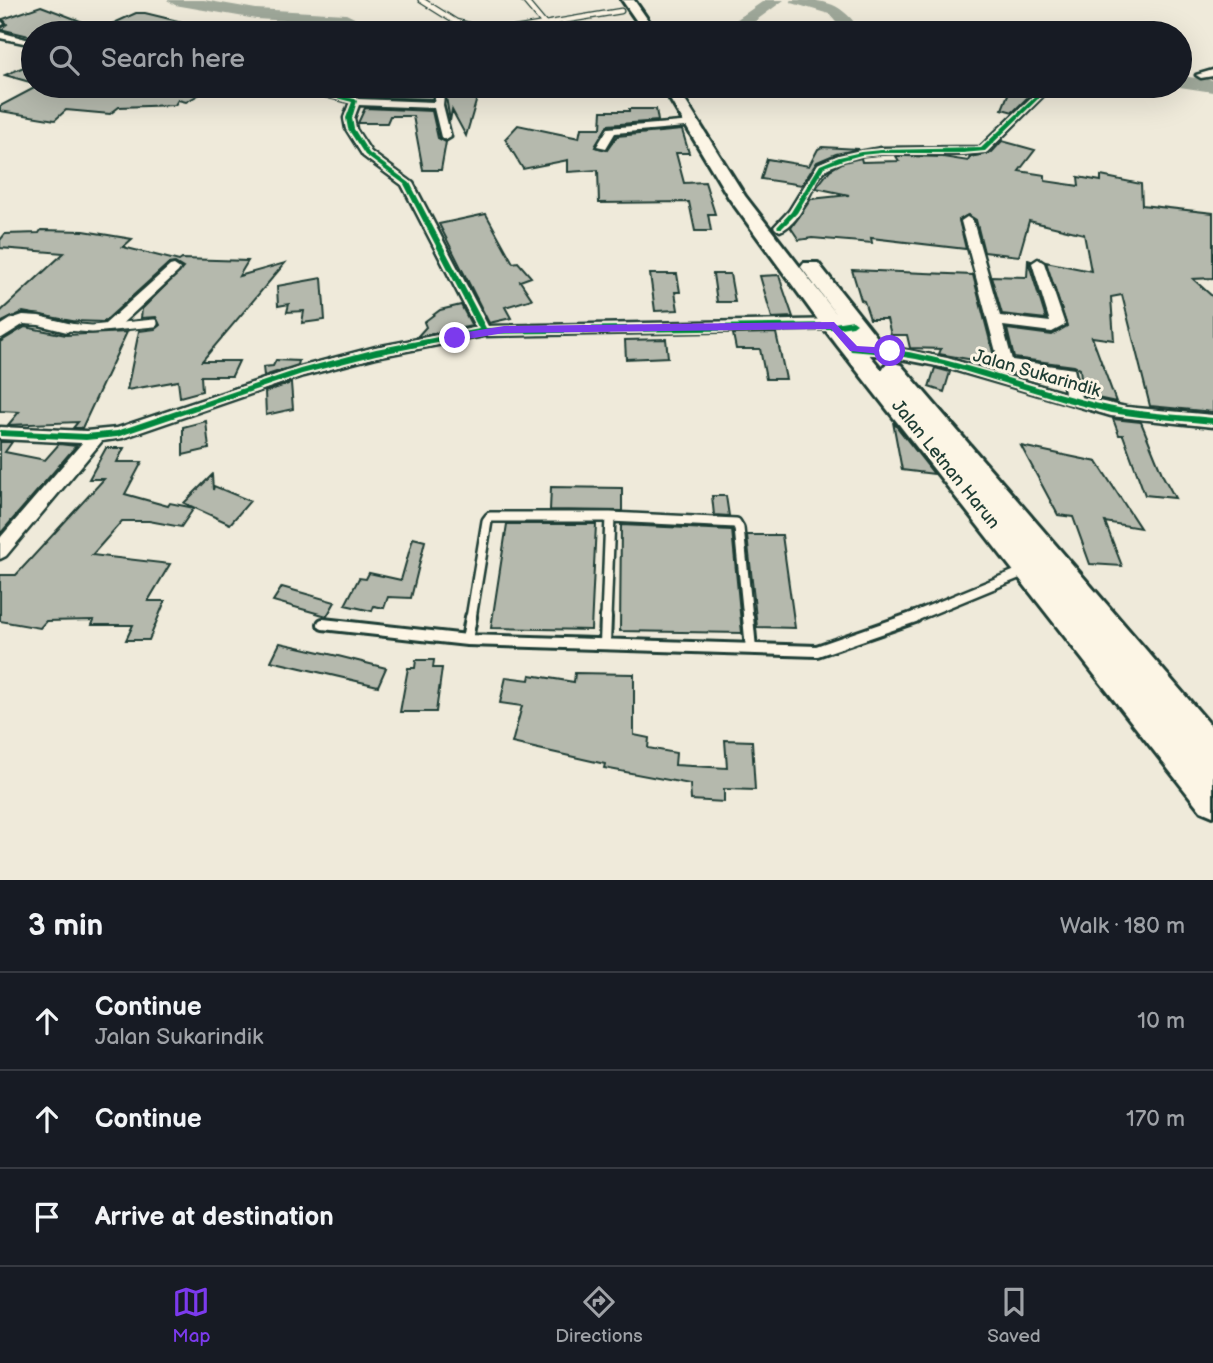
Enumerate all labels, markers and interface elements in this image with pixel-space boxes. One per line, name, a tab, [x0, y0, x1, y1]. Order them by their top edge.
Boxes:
search box	[21, 21, 1192, 98]
icon: search	[45, 41, 83, 79]
text: Search here	[101, 44, 245, 75]
route end	[439, 322, 470, 353]
route start	[874, 335, 905, 366]
street label: Jalan Sukarindik	[971, 345, 1103, 402]
street label: Jalan Letnan Harun	[887, 396, 1004, 533]
text: 3 min	[28, 908, 103, 944]
text: Walk · 180 m	[1060, 912, 1185, 940]
text: Continue	[95, 992, 202, 1023]
icon: ahead	[28, 1002, 66, 1040]
text: 10 m	[1137, 1007, 1185, 1035]
text: Jalan Sukarindik	[95, 1023, 263, 1051]
icon: ahead	[28, 1100, 66, 1138]
text: Continue	[95, 1104, 202, 1135]
text: 170 m	[1126, 1105, 1185, 1133]
icon: arrive	[28, 1198, 66, 1236]
text: Arrive at destination	[95, 1202, 334, 1233]
tab: Map	[172, 1283, 211, 1348]
tab: Directions	[555, 1283, 643, 1348]
tab: Saved	[987, 1283, 1041, 1348]

